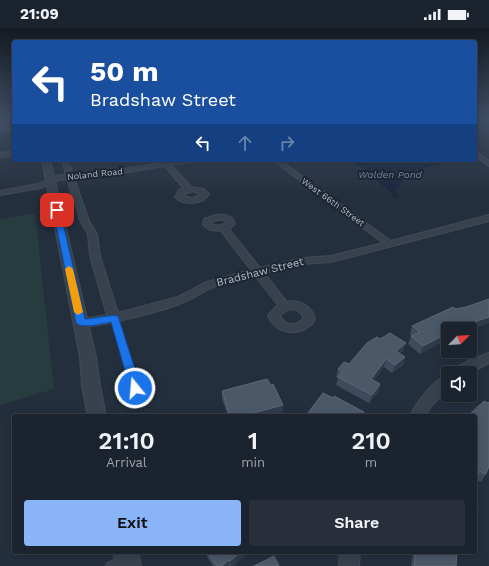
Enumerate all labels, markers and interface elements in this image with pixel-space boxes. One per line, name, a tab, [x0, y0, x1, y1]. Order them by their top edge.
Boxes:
text: 21:09	[20, 5, 59, 23]
text: 50 m	[90, 55, 159, 88]
icon: left	[24, 56, 76, 108]
text: Bradshaw Street	[90, 89, 236, 110]
icon: left	[192, 132, 214, 154]
icon: ahead	[234, 132, 256, 154]
icon: right	[276, 132, 298, 154]
street label: Noland Road	[67, 166, 123, 182]
water label: Walden Pond	[358, 169, 423, 180]
street label: West 66th Street	[299, 176, 367, 228]
pin	[40, 193, 74, 227]
icon: arrive	[46, 199, 68, 221]
street label: Bradshaw Street	[215, 255, 305, 289]
north arrow	[441, 322, 477, 358]
map controls	[441, 322, 477, 402]
button: sound	[441, 366, 477, 402]
position arrow	[114, 367, 156, 409]
text: 21:10	[98, 427, 155, 455]
text: 1	[248, 427, 258, 455]
text: 210	[351, 427, 391, 455]
text: Arrival	[106, 455, 147, 470]
text: min	[241, 455, 265, 470]
text: m	[365, 455, 377, 470]
button: Exit	[24, 500, 241, 546]
button: Share	[249, 500, 465, 546]

